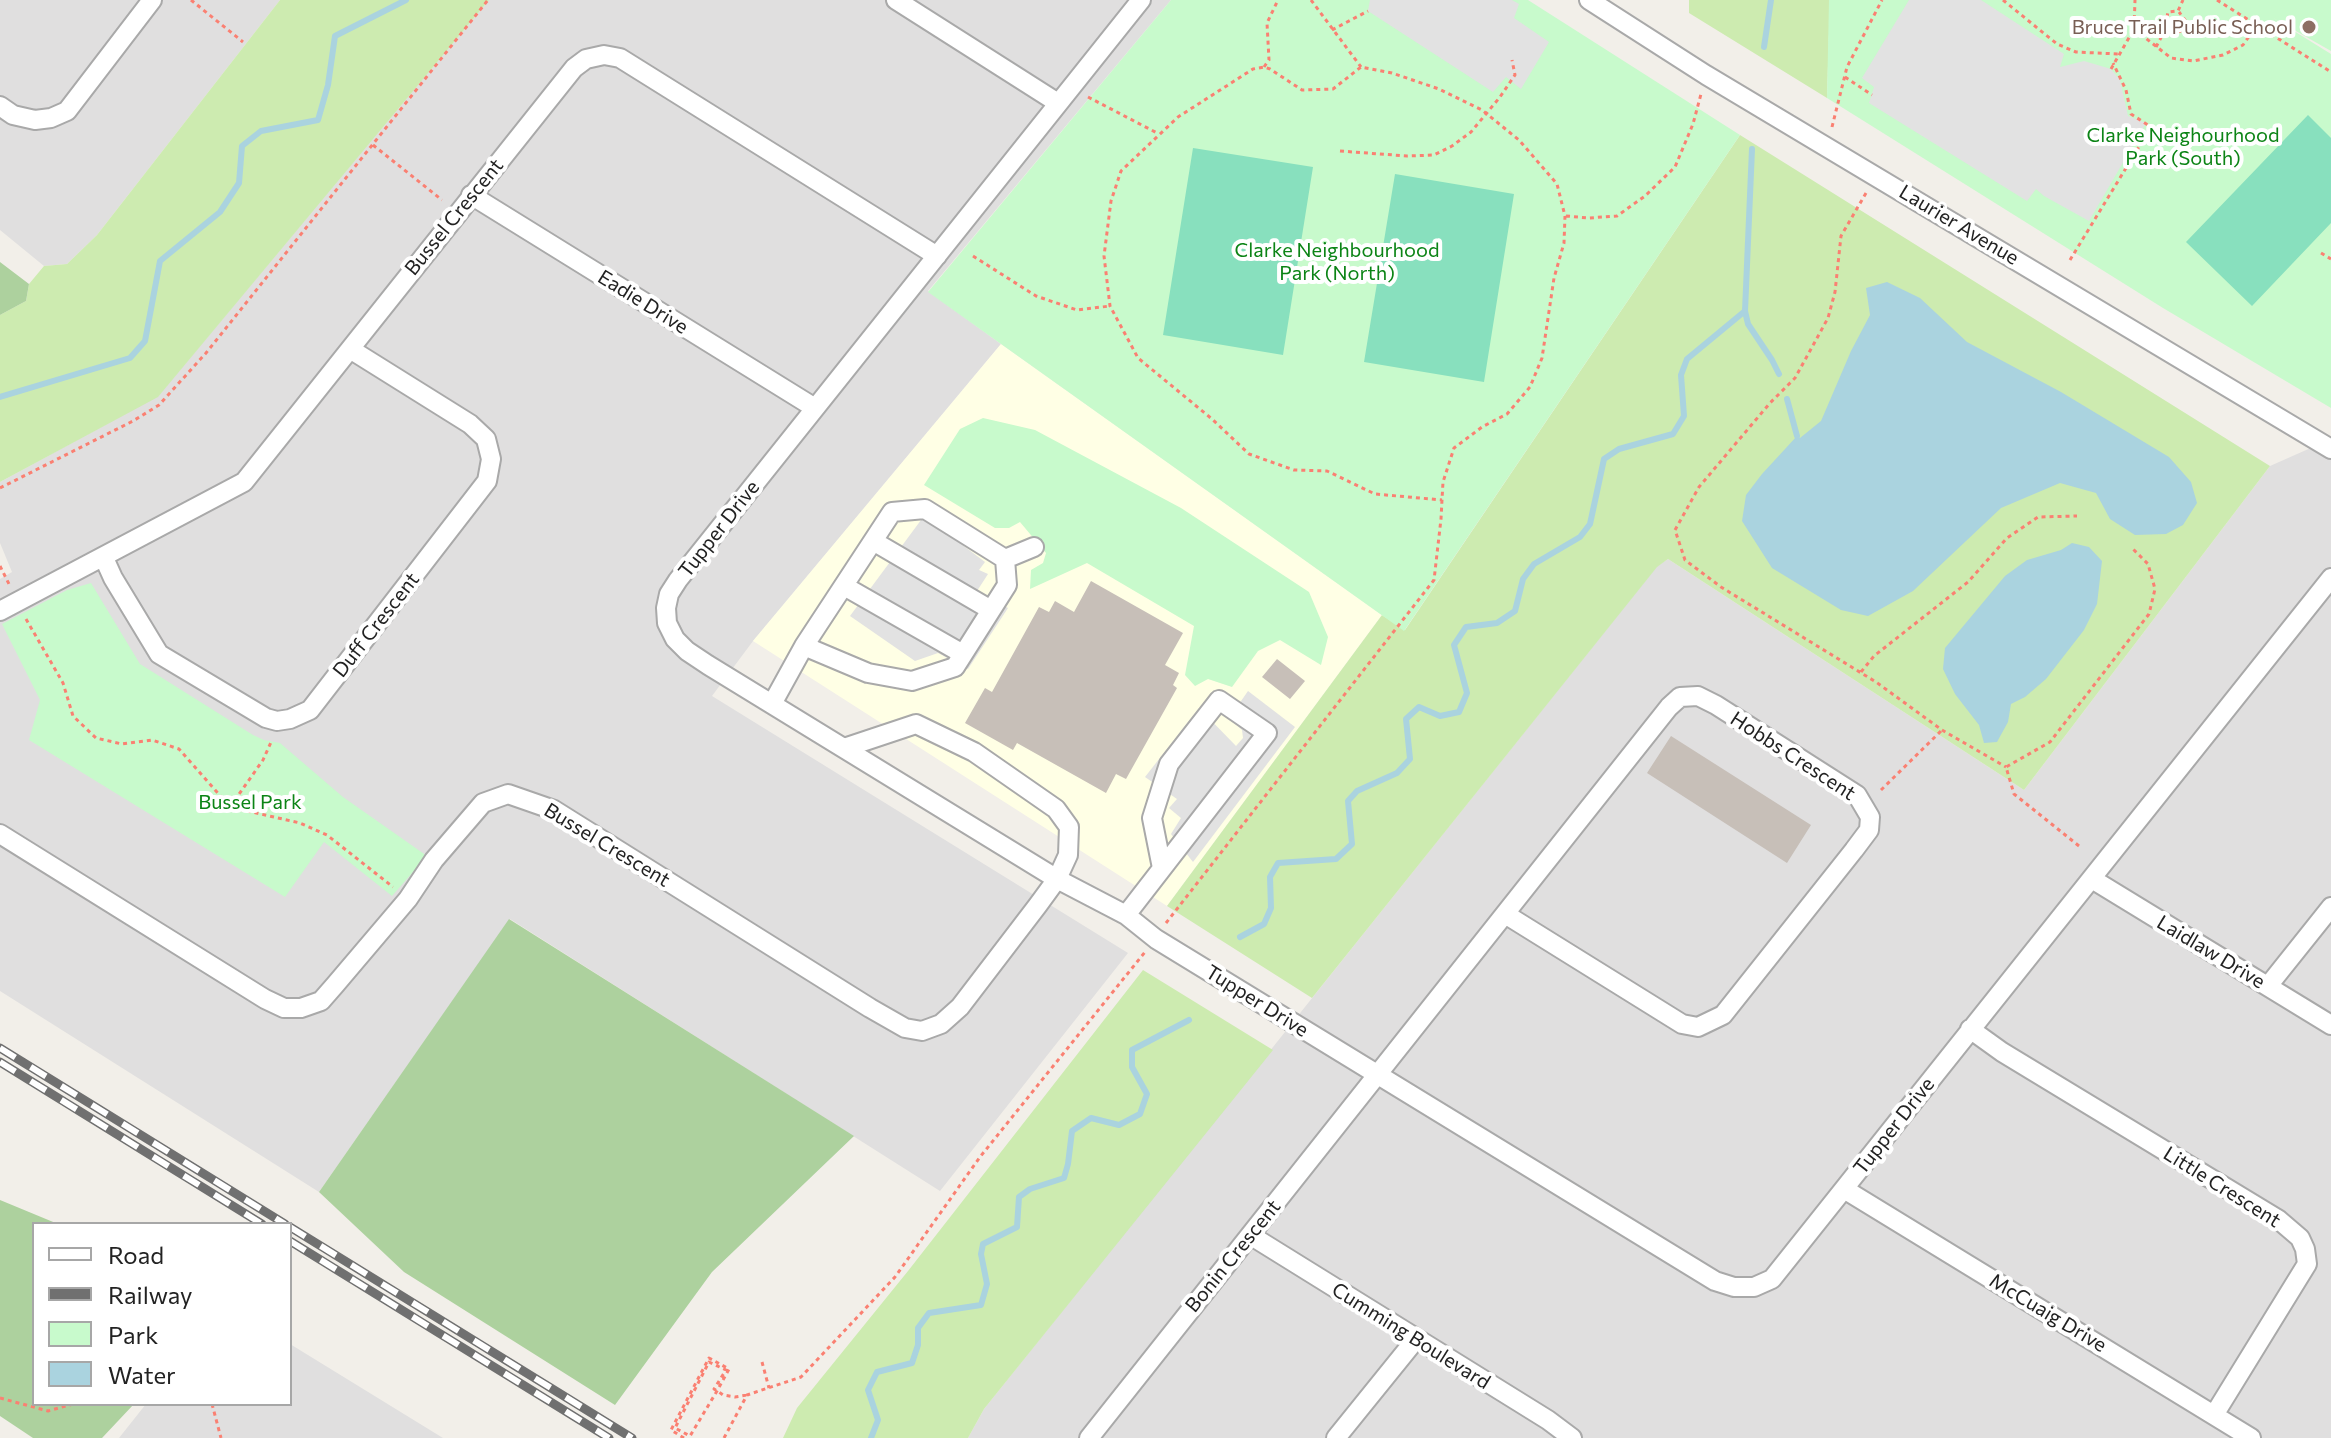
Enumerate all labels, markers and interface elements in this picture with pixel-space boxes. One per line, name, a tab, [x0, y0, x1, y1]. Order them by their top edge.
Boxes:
place label: Bruce Trail Public School	[2072, 15, 2293, 39]
marker: Bruce Trail Public School	[2300, 18, 2318, 36]
park label: Clarke Neighourhood Park (South)	[2086, 123, 2280, 170]
street label: Bussel Crescent	[400, 154, 508, 280]
street label: Laurier Avenue	[1895, 180, 2023, 270]
park label: Clarke Neighbourhood Park (North)	[1235, 238, 1439, 285]
street label: Eadie Drive	[594, 265, 692, 339]
street label: Tupper Drive	[674, 476, 764, 582]
street label: Duff Crescent	[328, 568, 424, 682]
street label: Hobbs Crescent	[1726, 707, 1860, 805]
park label: Bussel Park	[198, 790, 302, 814]
street label: Bussel Crescent	[540, 798, 674, 892]
street label: Laidlaw Drive	[2153, 910, 2269, 994]
street label: Tupper Drive	[1201, 960, 1313, 1042]
street label: Tupper Drive	[1849, 1073, 1939, 1179]
street label: Little Crescent	[2159, 1141, 2285, 1233]
street label: Bonin Crescent	[1180, 1195, 1286, 1317]
legend	[32, 1222, 292, 1406]
text: Road	[108, 1240, 164, 1269]
street label: McCuaig Drive	[1985, 1269, 2111, 1357]
street label: Cumming Boulevard	[1327, 1278, 1495, 1394]
text: Railway	[108, 1280, 193, 1309]
text: Park	[108, 1320, 158, 1349]
text: Water	[108, 1360, 176, 1389]

